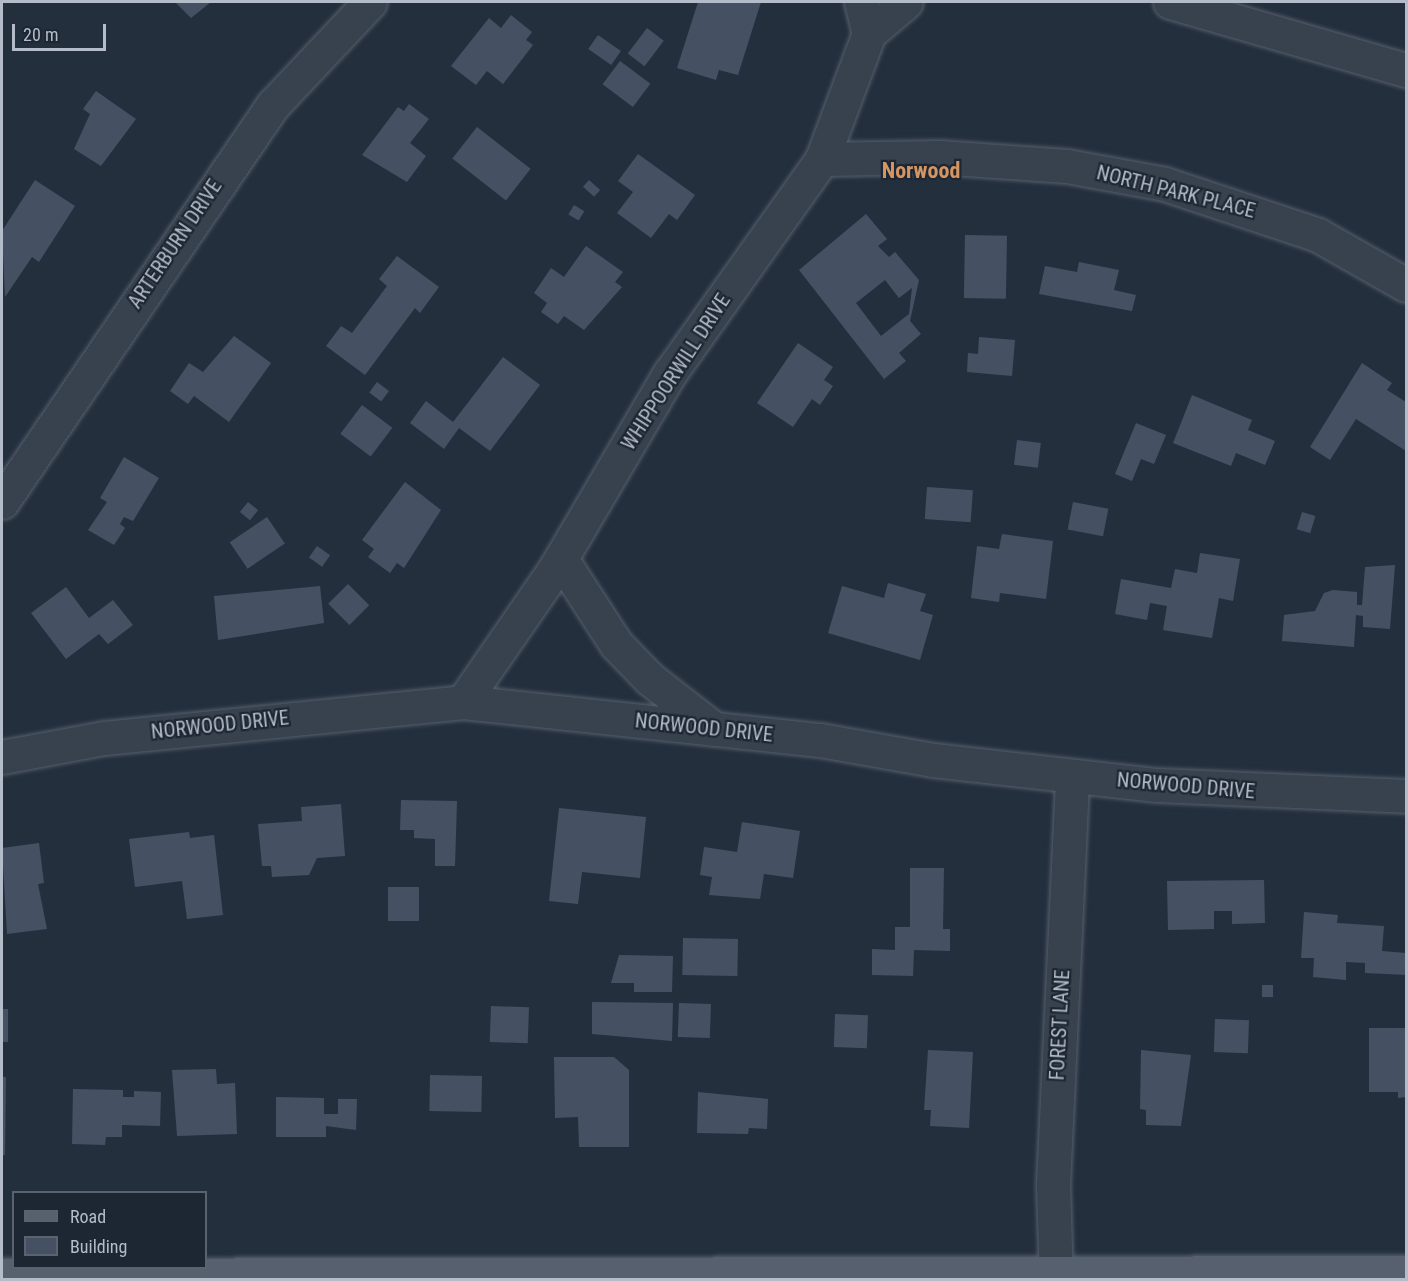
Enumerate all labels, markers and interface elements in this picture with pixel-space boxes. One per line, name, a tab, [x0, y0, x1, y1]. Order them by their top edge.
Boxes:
scale bar	[15, 12, 110, 50]
text: 20 m	[23, 24, 58, 45]
district label: Norwood	[882, 158, 960, 184]
street label: NORTH PARK PLACE	[1094, 161, 1258, 223]
street label: ARTERBURN DRIVE	[123, 175, 227, 313]
street label: WHIPPOORWILL DRIVE	[617, 289, 735, 455]
street label: NORWOOD DRIVE	[150, 706, 290, 744]
street label: NORWOOD DRIVE	[634, 709, 774, 747]
street label: NORWOOD DRIVE	[1116, 768, 1256, 804]
street label: FOREST LANE	[1045, 969, 1075, 1081]
legend	[12, 1191, 207, 1269]
text: Road	[70, 1206, 106, 1227]
text: Building	[70, 1236, 127, 1257]

